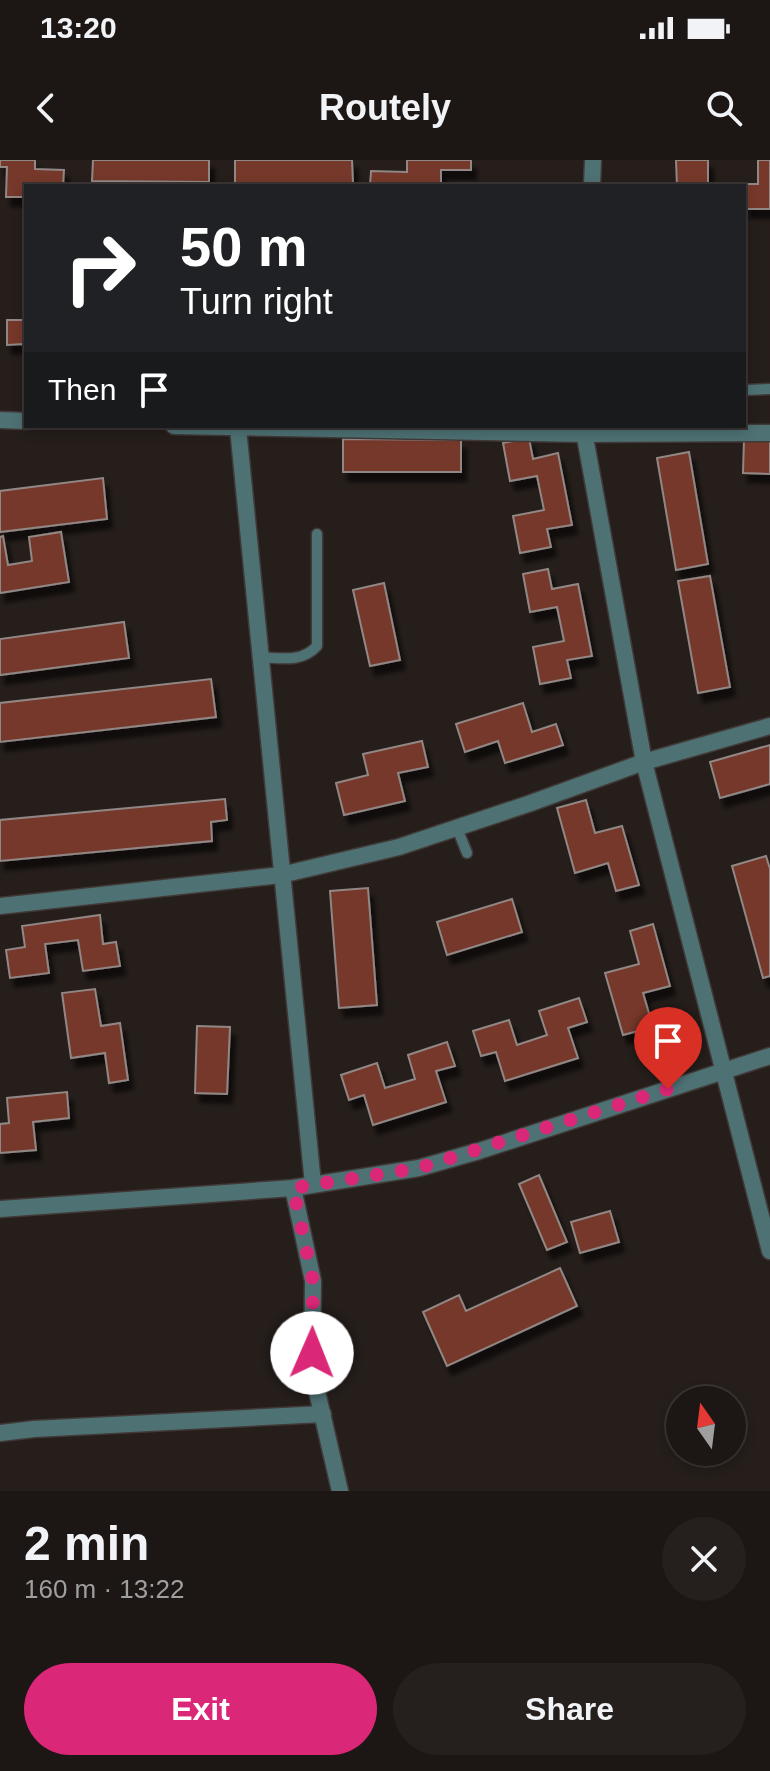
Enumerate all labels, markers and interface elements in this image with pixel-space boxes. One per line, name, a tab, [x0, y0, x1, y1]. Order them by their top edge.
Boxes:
text: 13:20	[40, 11, 117, 44]
icon: back	[24, 86, 68, 130]
icon: search	[702, 86, 746, 130]
text: Routely	[319, 87, 451, 128]
text: 50 m	[180, 215, 308, 278]
icon: right	[48, 216, 152, 320]
text: Turn right	[180, 281, 333, 322]
icon: arrive	[132, 368, 176, 412]
text: Then	[48, 373, 116, 406]
pin	[634, 1007, 702, 1089]
icon: arrive	[646, 1019, 690, 1063]
position arrow	[270, 1311, 354, 1395]
north arrow	[666, 1386, 746, 1466]
map controls	[666, 1386, 746, 1466]
text: 2 min	[24, 1517, 149, 1570]
button: close	[662, 1517, 746, 1601]
text: 160 m · 13:22	[24, 1574, 184, 1604]
button: Exit	[24, 1663, 377, 1755]
button: Share	[393, 1663, 746, 1755]

